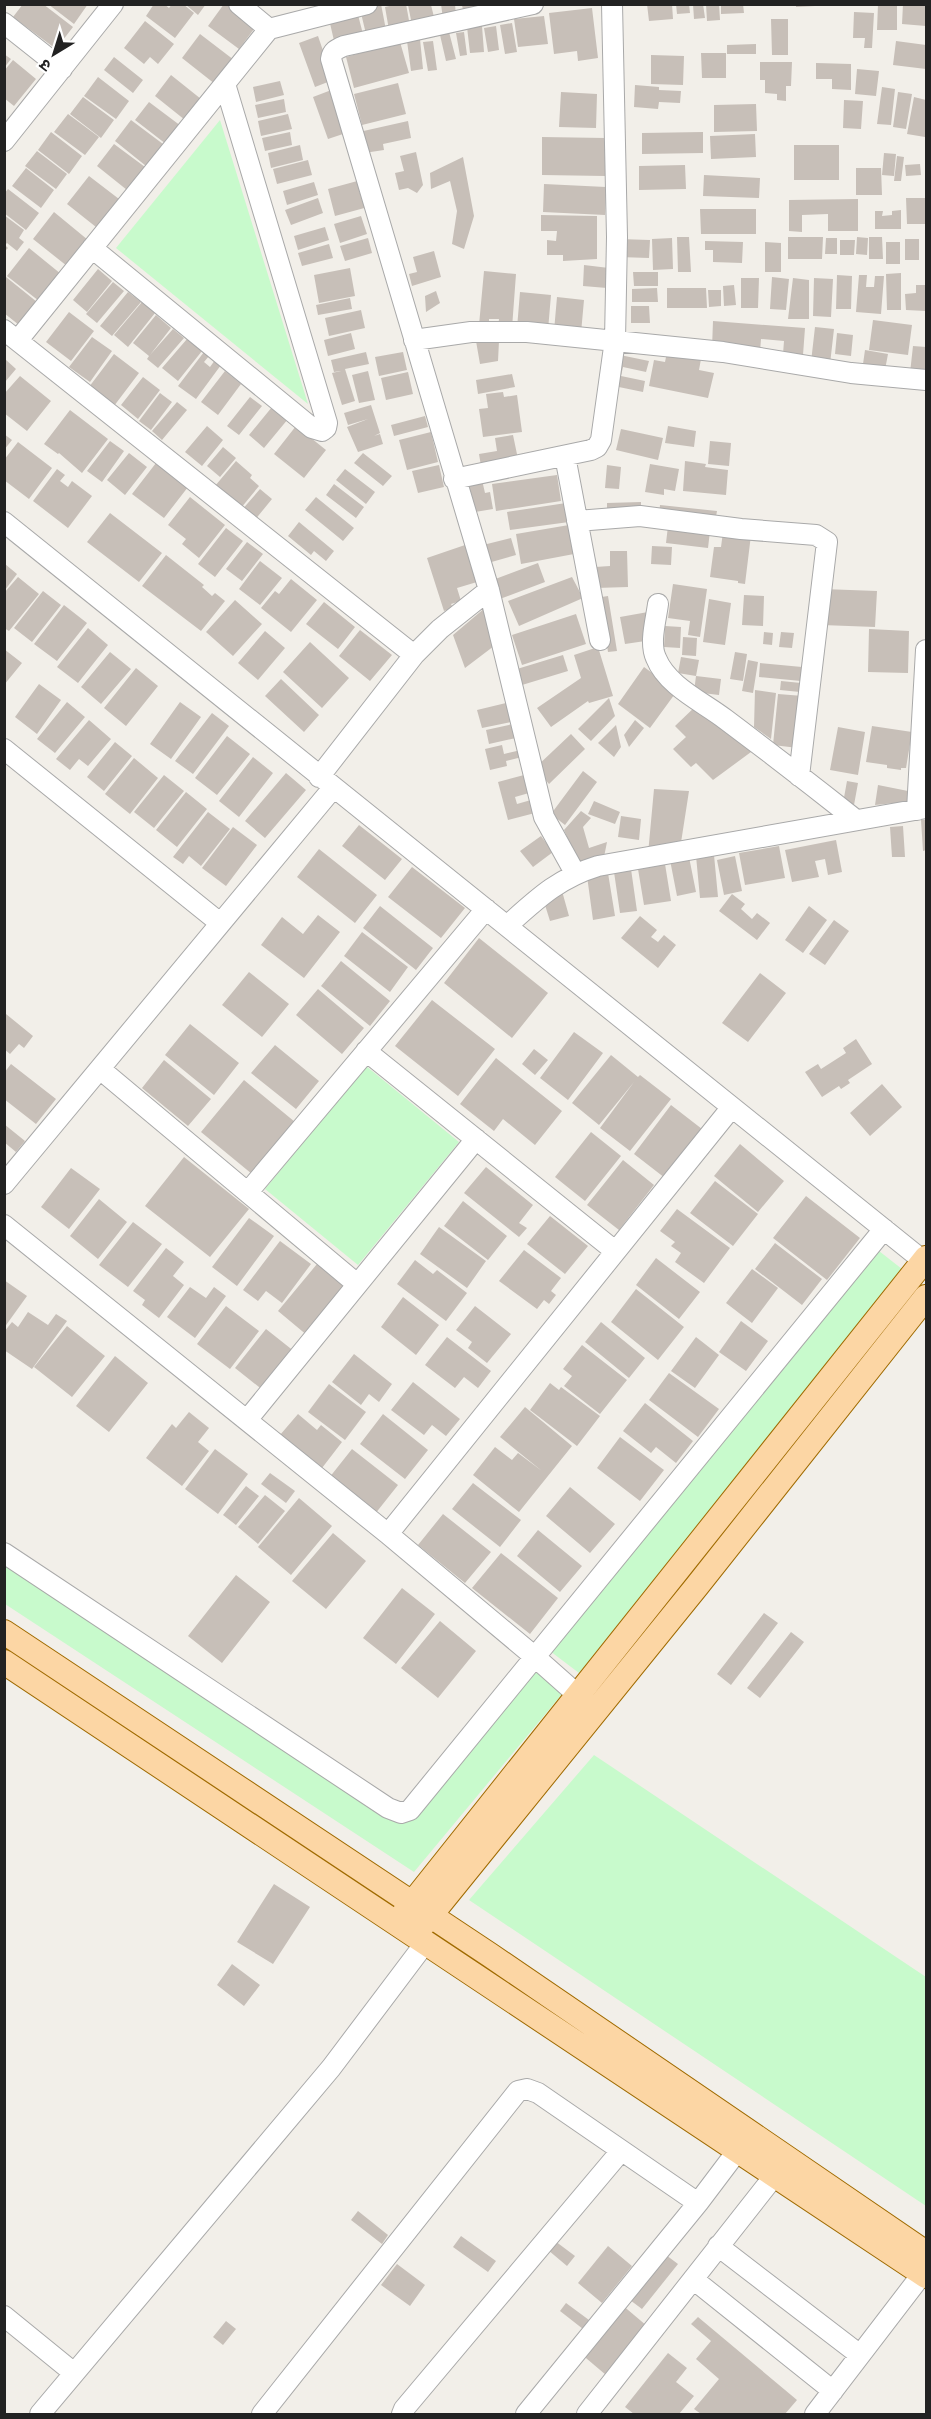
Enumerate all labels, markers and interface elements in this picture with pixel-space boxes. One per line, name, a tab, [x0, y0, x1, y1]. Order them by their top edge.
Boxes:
north arrow	[24, 24, 84, 84]
text: उ	[35, 55, 55, 76]

